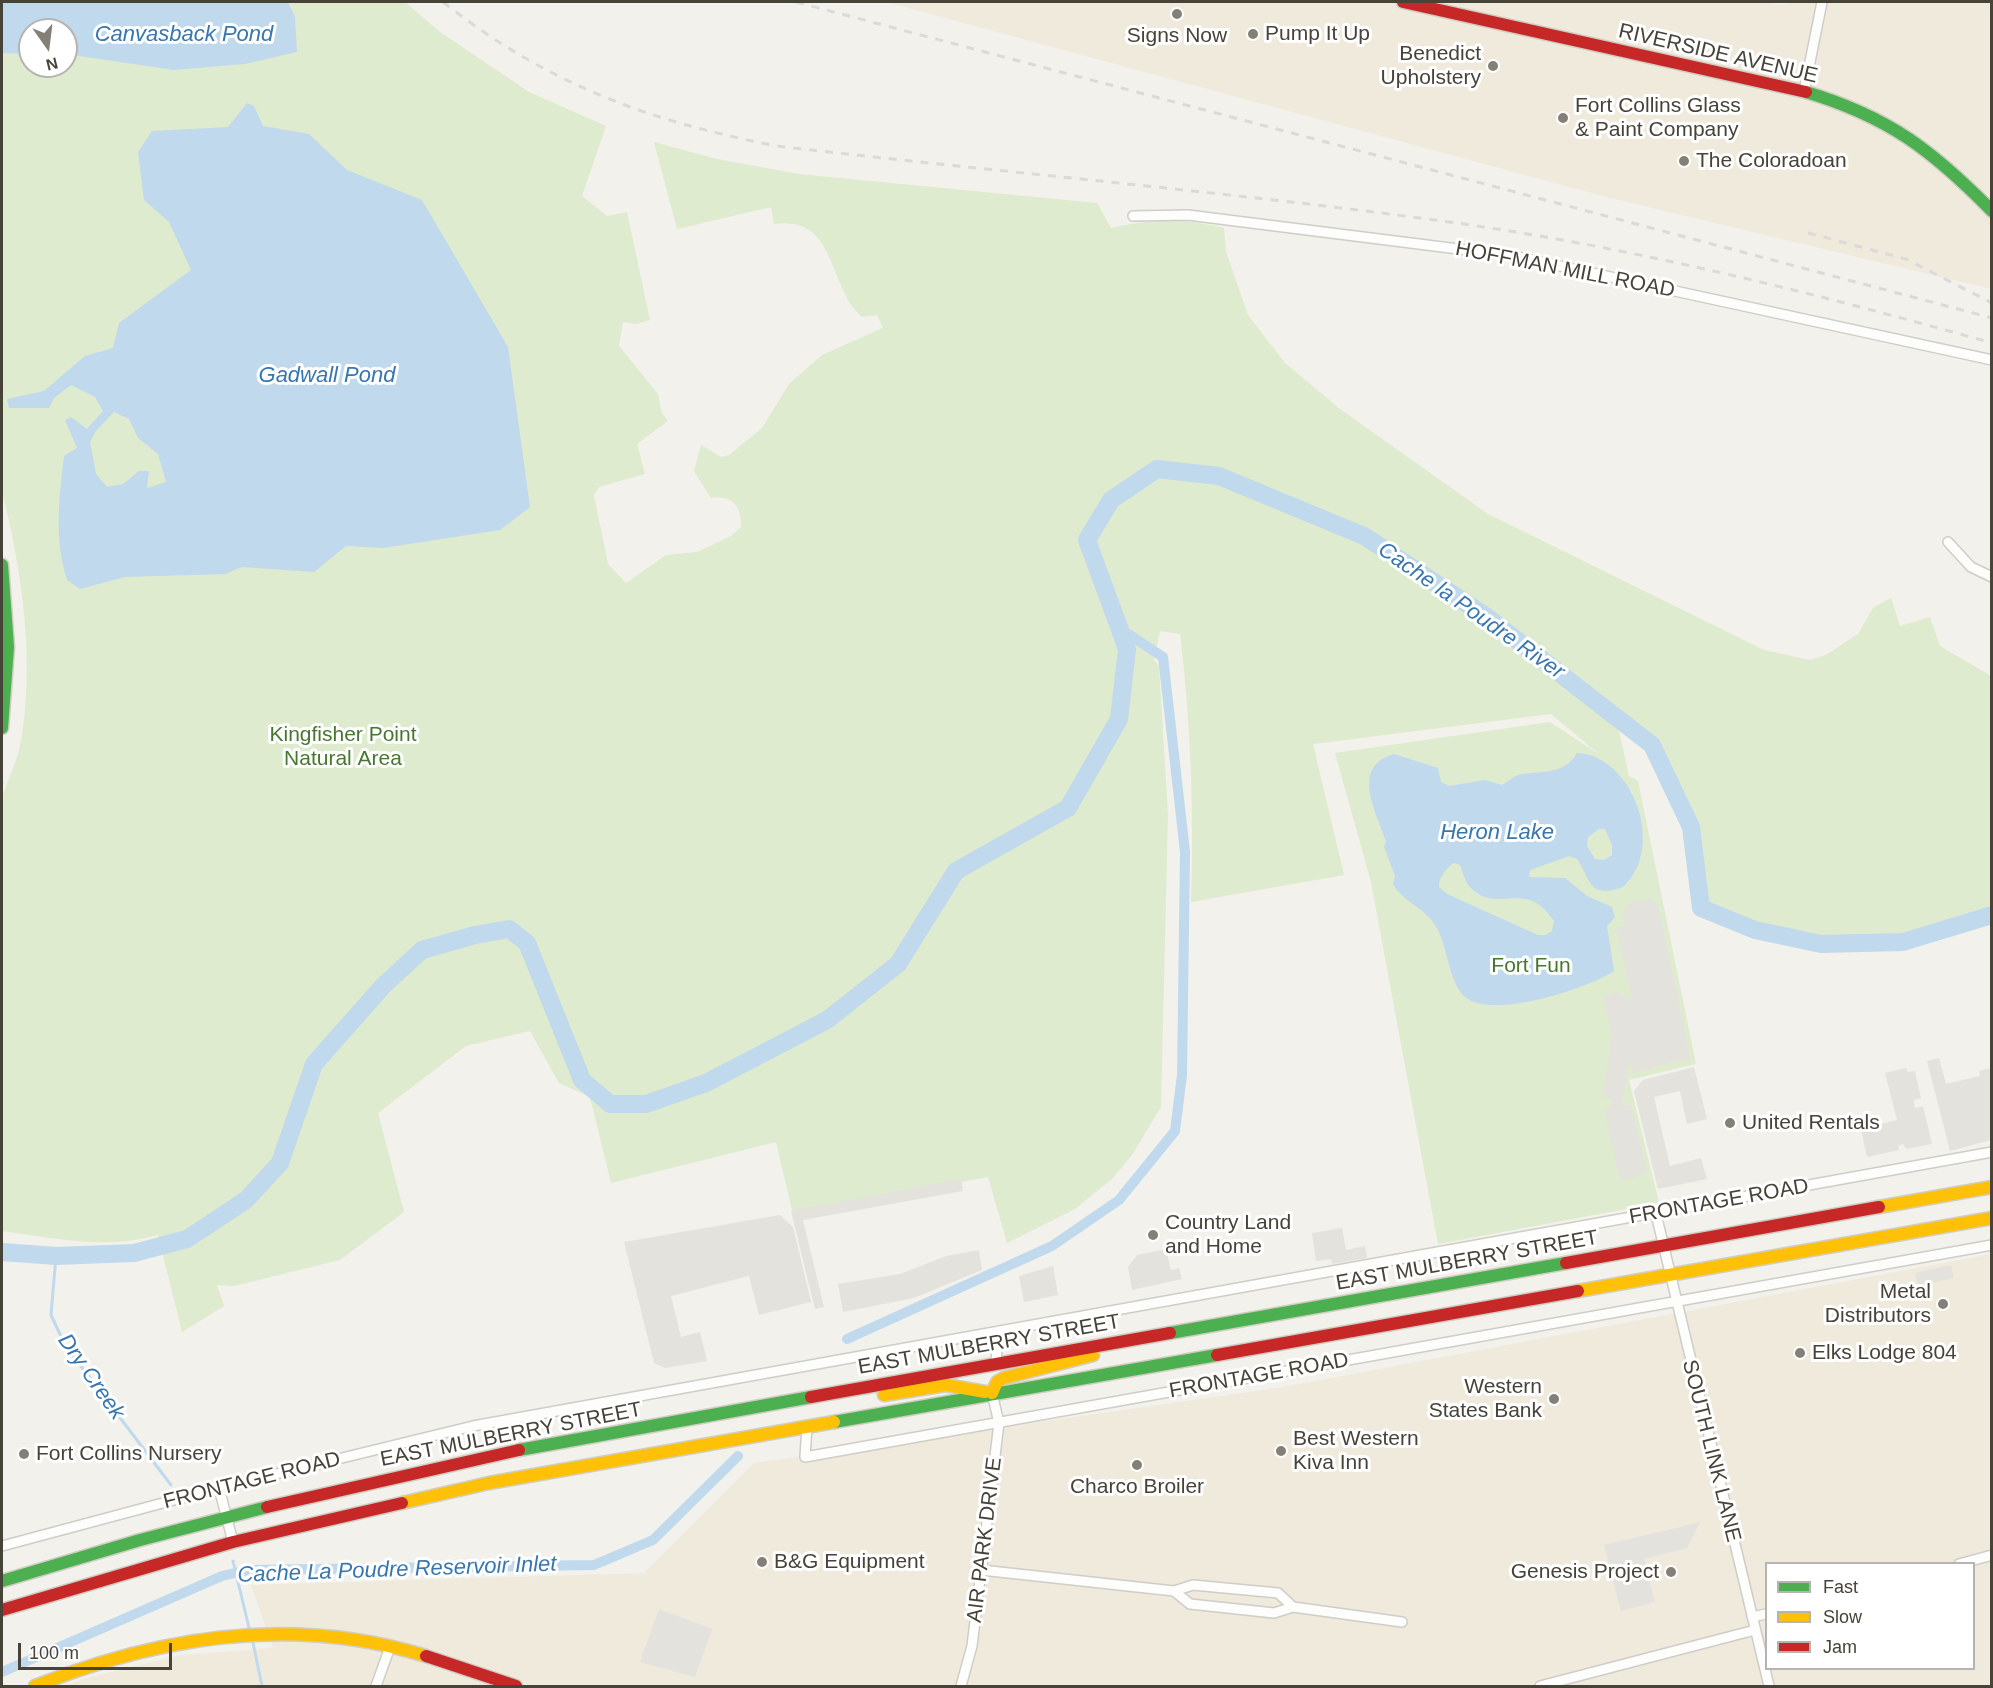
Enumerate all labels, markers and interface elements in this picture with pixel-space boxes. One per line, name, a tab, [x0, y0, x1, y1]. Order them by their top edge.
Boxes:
marker: Signs Now	[1170, 7, 1184, 21]
north arrow	[18, 18, 78, 78]
street label: RIVERSIDE AVENUE	[1616, 19, 1820, 89]
place label: Pump It Up	[1265, 21, 1370, 47]
water label: Canvasback Pond	[95, 22, 273, 48]
place label: Signs Now	[1127, 23, 1227, 49]
marker: Pump It Up	[1246, 27, 1260, 41]
place label: Benedict Upholstery	[1381, 41, 1481, 91]
text: N	[44, 54, 60, 74]
marker: Benedict Upholstery	[1486, 59, 1500, 73]
place label: Fort Collins Glass & Paint Company	[1575, 93, 1741, 143]
marker: Fort Collins Glass & Paint Company	[1556, 111, 1570, 125]
place label: The Coloradoan	[1696, 148, 1847, 174]
marker: The Coloradoan	[1677, 154, 1691, 168]
street label: HOFFMAN MILL ROAD	[1453, 236, 1677, 304]
water label: Gadwall Pond	[259, 363, 395, 389]
water label: Cache la Poudre River	[1373, 537, 1569, 685]
park label: Kingfisher Point Natural Area	[269, 722, 417, 772]
water label: Heron Lake	[1440, 820, 1554, 846]
park label: Fort Fun	[1491, 953, 1571, 979]
place label: United Rentals	[1742, 1110, 1880, 1136]
marker: United Rentals	[1723, 1116, 1737, 1130]
street label: FRONTAGE ROAD	[1627, 1174, 1811, 1230]
place label: Country Land and Home	[1165, 1210, 1291, 1260]
street label: EAST MULBERRY STREET	[1334, 1226, 1600, 1296]
marker: Country Land and Home	[1146, 1228, 1160, 1242]
place label: Metal Distributors	[1825, 1279, 1931, 1329]
marker: Metal Distributors	[1936, 1297, 1950, 1311]
street label: EAST MULBERRY STREET	[856, 1310, 1122, 1380]
water label: Dry Creek	[52, 1329, 130, 1425]
place label: Elks Lodge 804	[1812, 1340, 1957, 1366]
marker: Elks Lodge 804	[1793, 1346, 1807, 1360]
street label: FRONTAGE ROAD	[1167, 1348, 1351, 1404]
street label: SOUTH LINK LANE	[1676, 1357, 1746, 1545]
place label: Western States Bank	[1429, 1374, 1542, 1424]
marker: Western States Bank	[1547, 1392, 1561, 1406]
street label: EAST MULBERRY STREET	[378, 1397, 644, 1473]
place label: Best Western Kiva Inn	[1293, 1426, 1419, 1476]
place label: Fort Collins Nursery	[36, 1441, 222, 1467]
marker: Best Western Kiva Inn	[1274, 1444, 1288, 1458]
marker: Fort Collins Nursery	[17, 1447, 31, 1461]
street label: FRONTAGE ROAD	[161, 1447, 343, 1515]
street label: AIR PARK DRIVE	[962, 1456, 1008, 1624]
marker: Charco Broiler	[1130, 1458, 1144, 1472]
place label: Charco Broiler	[1070, 1474, 1204, 1500]
place label: B&G Equipment	[774, 1549, 925, 1575]
water label: Cache La Poudre Reservoir Inlet	[237, 1551, 557, 1589]
marker: B&G Equipment	[755, 1555, 769, 1569]
place label: Genesis Project	[1511, 1559, 1659, 1585]
legend	[1765, 1562, 1975, 1670]
marker: Genesis Project	[1664, 1565, 1678, 1579]
text: Fast	[1823, 1577, 1858, 1597]
text: Slow	[1823, 1607, 1862, 1627]
scale bar	[21, 1631, 176, 1669]
text: Jam	[1823, 1637, 1857, 1657]
text: 100 m	[29, 1643, 79, 1663]

